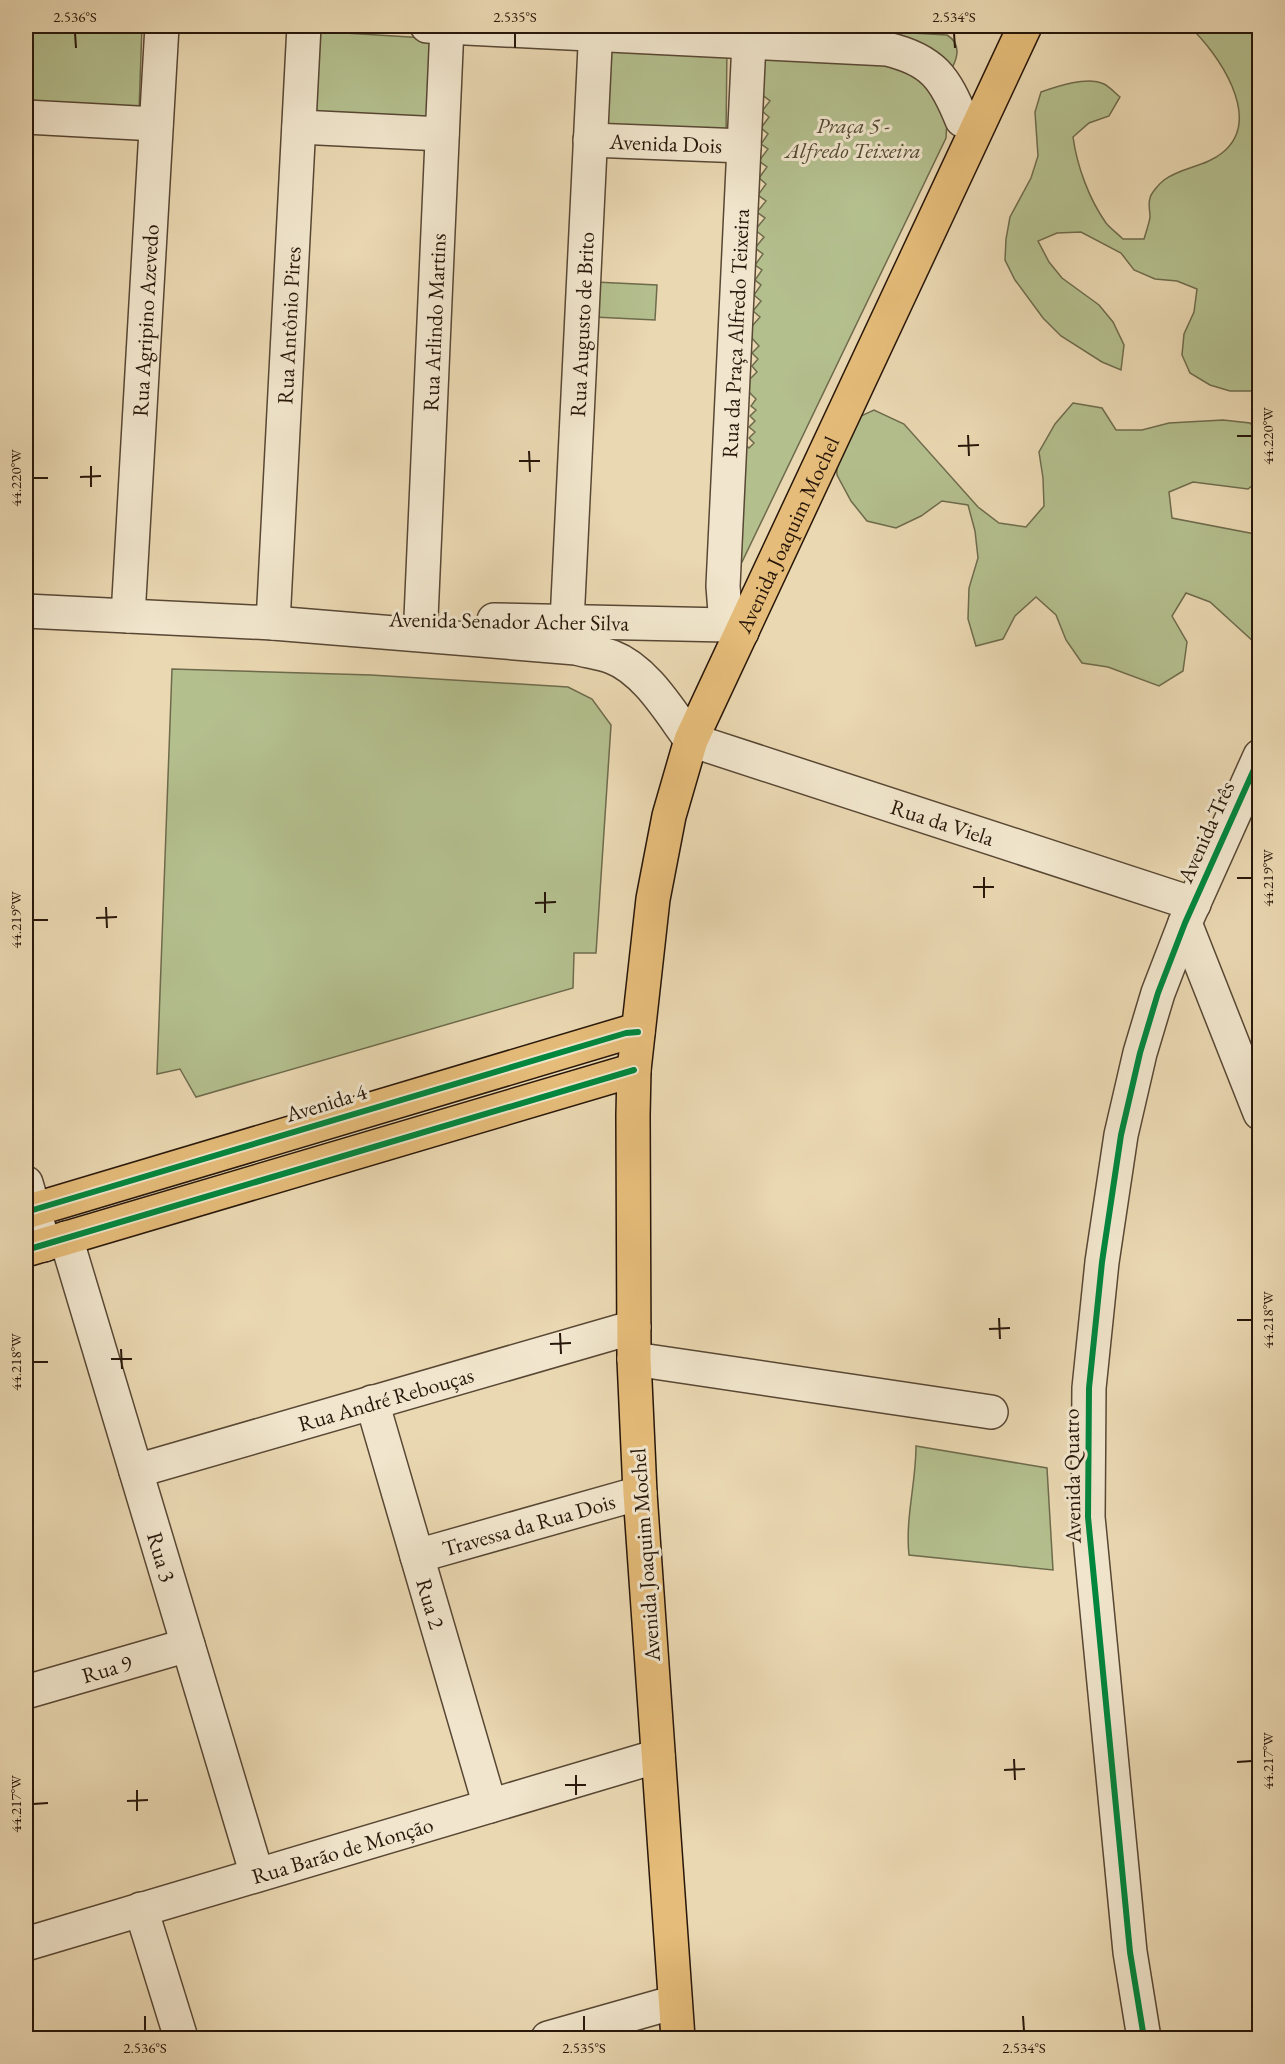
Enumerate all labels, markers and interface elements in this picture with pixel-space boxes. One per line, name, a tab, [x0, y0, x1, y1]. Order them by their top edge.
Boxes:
text: 2.536°S	[53, 7, 97, 26]
text: 2.535°S	[493, 7, 537, 26]
text: 2.534°S	[932, 7, 976, 26]
park label: Praça 5 - Alfredo Teixeira	[783, 111, 921, 165]
street label: Avenida Dois	[608, 126, 723, 160]
street label: Rua da Praça Alfredo Teixeira	[715, 208, 756, 459]
street label: Rua Agripino Azevedo	[125, 223, 165, 418]
street label: Rua Augusto de Brito	[562, 231, 600, 418]
street label: Rua Arlindo Martins	[416, 233, 452, 412]
street label: Rua Antônio Pires	[270, 246, 307, 405]
text: 44.220°W	[1258, 407, 1277, 465]
street label: Avenida Joaquim Mochel	[728, 432, 846, 638]
text: 44.220°W	[6, 449, 25, 507]
street label: Avenida Senador Acher Silva	[388, 604, 630, 638]
street label: Avenida Três	[1170, 777, 1241, 888]
street label: Rua da Viela	[887, 792, 998, 852]
text: 44.219°W	[1258, 849, 1277, 907]
text: 44.219°W	[6, 891, 25, 949]
street label: Avenida 4	[281, 1077, 370, 1129]
text: 44.218°W	[1258, 1291, 1277, 1349]
text: 44.218°W	[6, 1333, 25, 1391]
street label: Rua André Rebouças	[295, 1360, 477, 1438]
street label: Avenida Quatro	[1056, 1408, 1088, 1545]
street label: Avenida Joaquim Mochel	[623, 1447, 667, 1664]
street label: Travessa da Rua Dois	[439, 1486, 618, 1563]
street label: Rua 3	[140, 1528, 183, 1586]
street label: Rua 2	[410, 1575, 452, 1633]
street label: Rua 9	[78, 1647, 136, 1690]
text: 44.217°W	[1258, 1732, 1277, 1790]
text: 44.217°W	[6, 1775, 25, 1833]
street label: Rua Barão de Monção	[248, 1809, 437, 1891]
text: 2.536°S	[123, 2038, 167, 2057]
text: 2.535°S	[562, 2038, 606, 2057]
text: 2.534°S	[1002, 2038, 1046, 2057]

